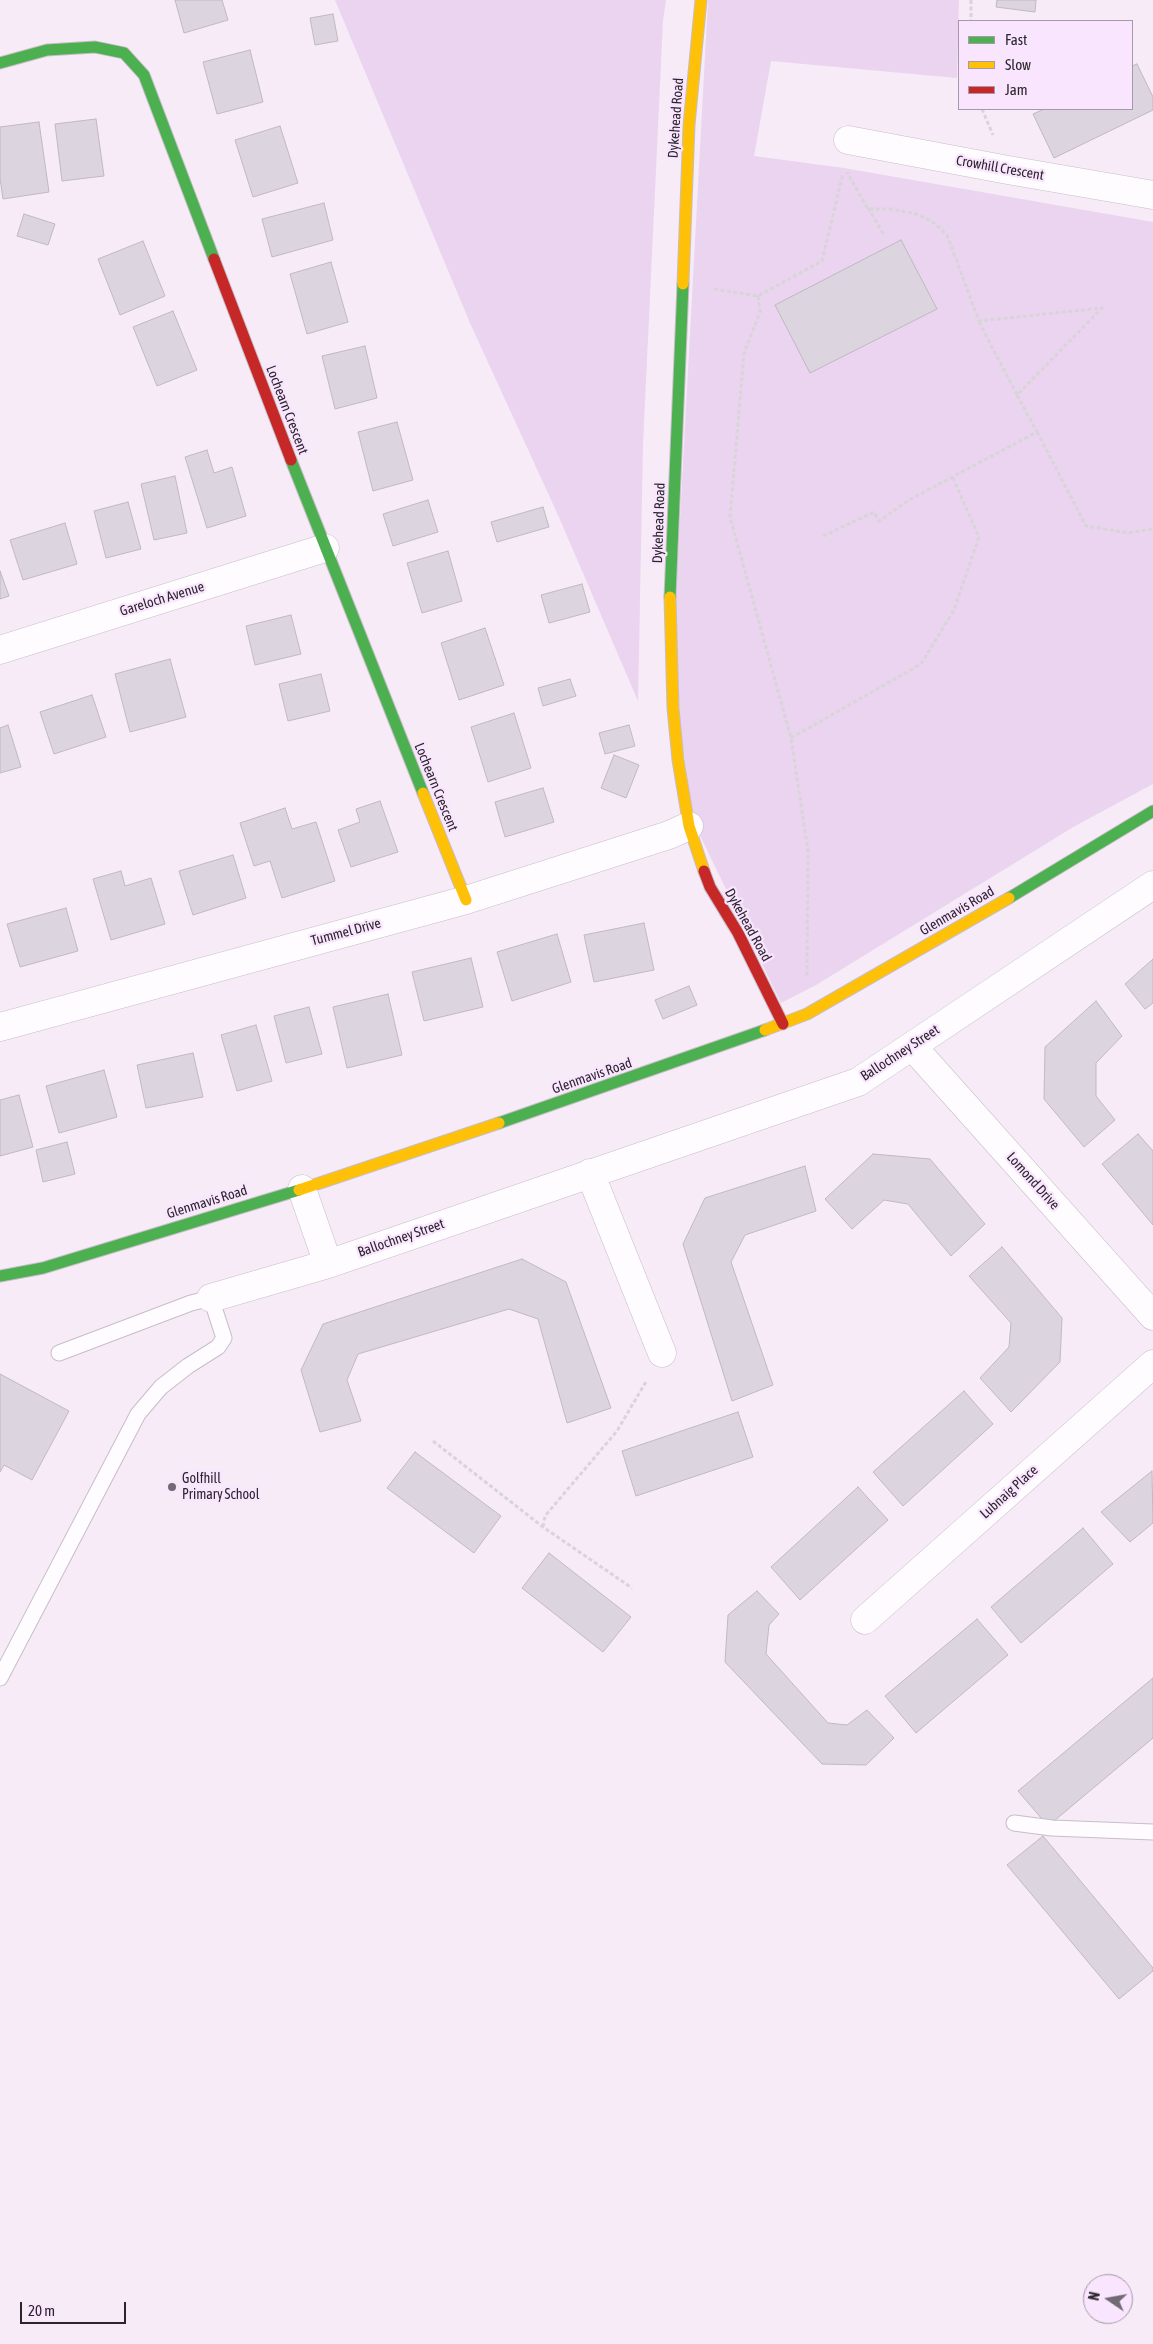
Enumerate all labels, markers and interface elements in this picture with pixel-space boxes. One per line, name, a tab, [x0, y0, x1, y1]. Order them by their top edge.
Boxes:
legend	[958, 20, 1133, 110]
text: Fast	[1005, 31, 1027, 48]
text: Slow	[1005, 56, 1031, 73]
street label: Dykehead Road	[665, 77, 687, 159]
text: Jam	[1005, 81, 1028, 98]
street label: Crowhill Crescent	[955, 152, 1045, 184]
street label: Lochearn Crescent	[262, 363, 312, 457]
street label: Dykehead Road	[649, 482, 669, 564]
street label: Gareloch Avenue	[118, 578, 206, 620]
street label: Lochearn Crescent	[411, 740, 461, 834]
street label: Glenmavis Road	[917, 883, 997, 939]
street label: Dykehead Road	[721, 886, 775, 964]
street label: Tummel Drive	[309, 915, 383, 949]
street label: Ballochney Street	[858, 1021, 942, 1085]
street label: Glenmavis Road	[550, 1054, 634, 1098]
street label: Lomond Drive	[1003, 1149, 1063, 1213]
street label: Glenmavis Road	[165, 1182, 249, 1222]
street label: Ballochney Street	[356, 1215, 446, 1261]
street label: Lubnaig Place	[977, 1462, 1041, 1522]
place label: Golfhill Primary School	[182, 1471, 259, 1504]
marker: Golfhill Primary School	[166, 1481, 178, 1493]
north arrow	[1083, 2274, 1133, 2324]
text: N	[1086, 2290, 1103, 2302]
scale bar	[22, 2292, 129, 2324]
text: 20 m	[28, 2302, 55, 2319]

